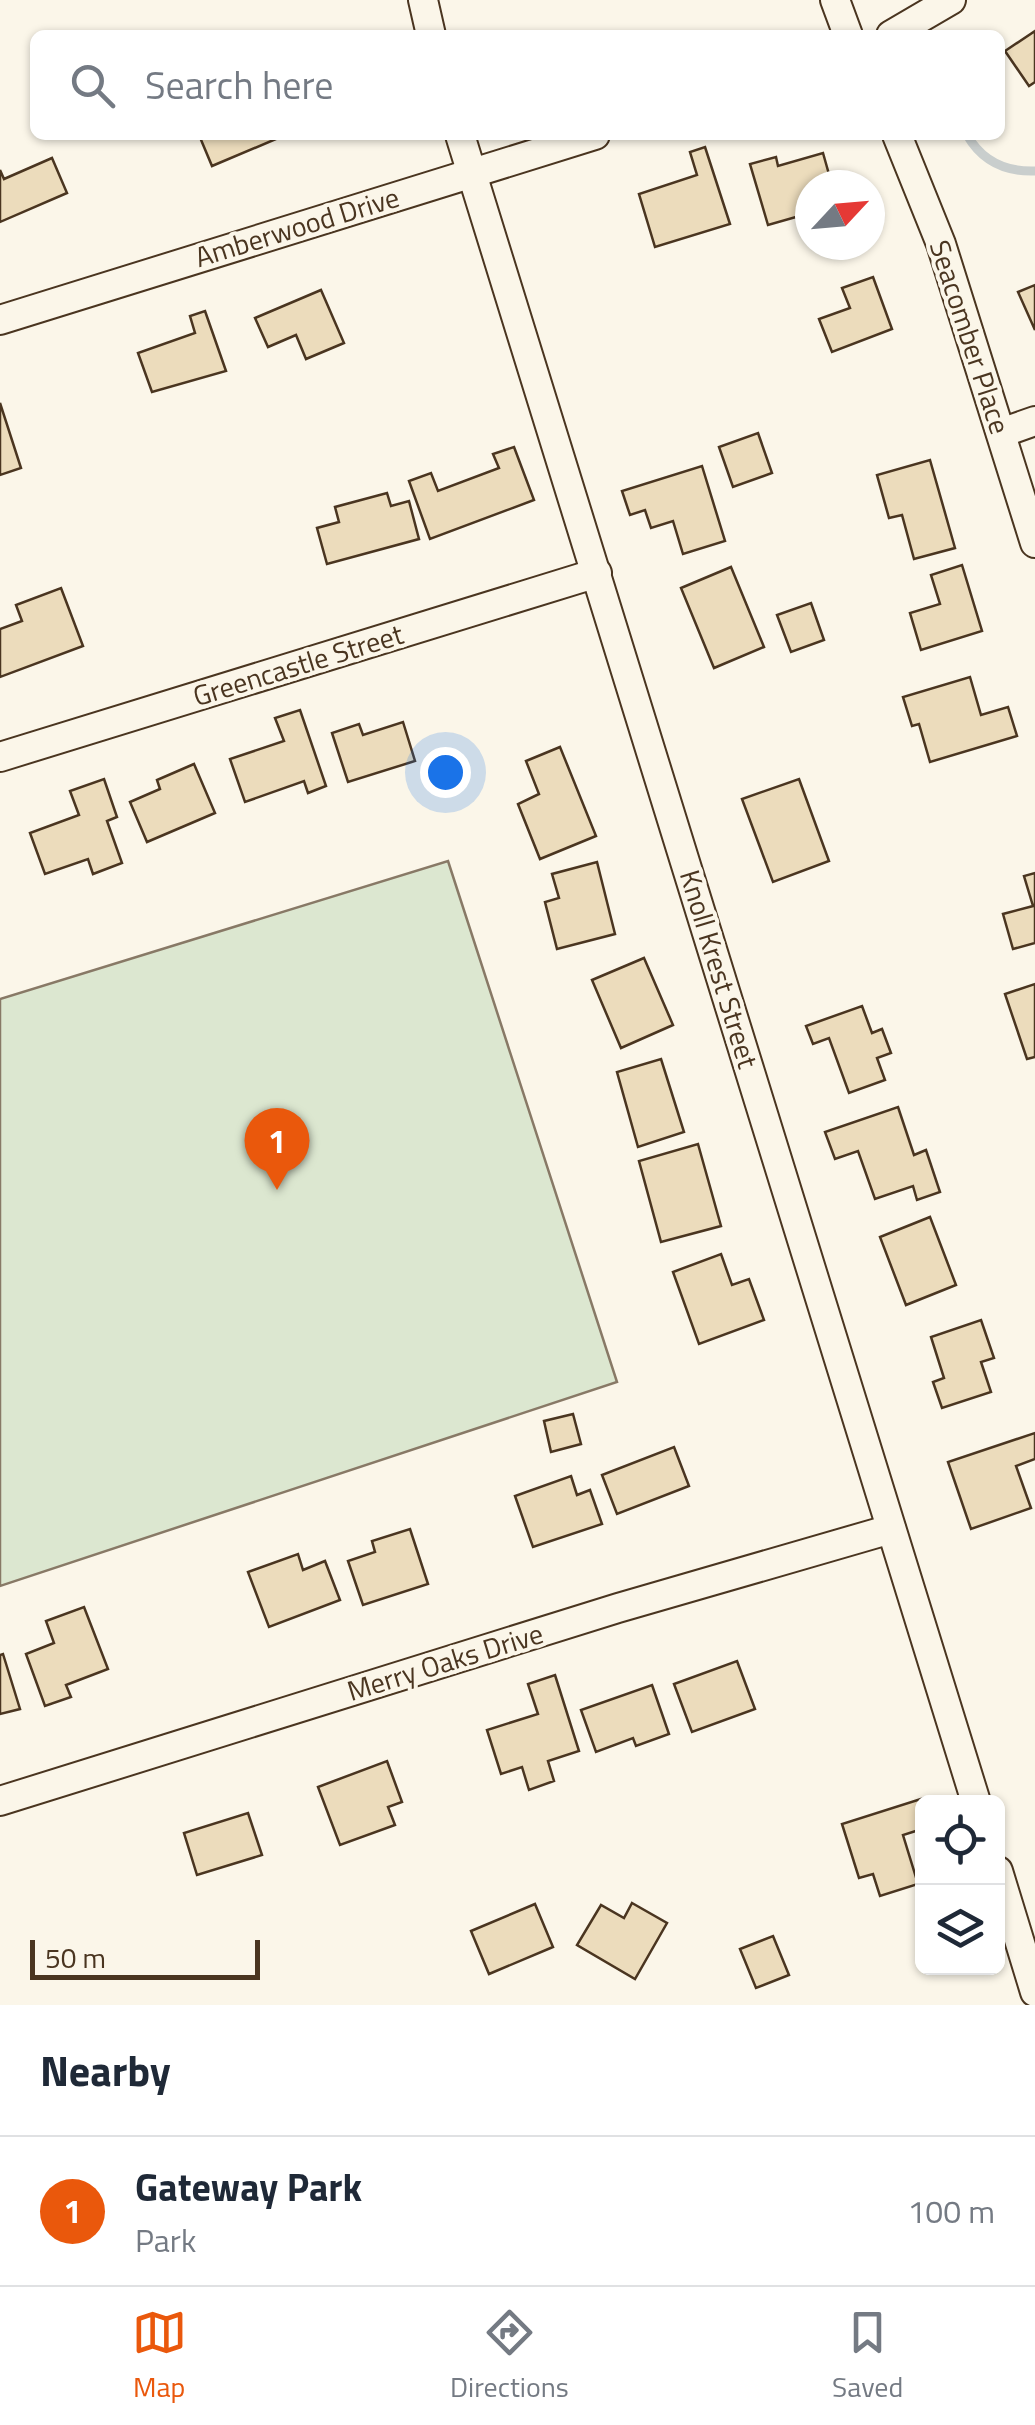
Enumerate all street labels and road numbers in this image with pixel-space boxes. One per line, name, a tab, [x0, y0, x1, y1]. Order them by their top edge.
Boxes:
street label: Amberwood Drive	[189, 175, 404, 278]
street label: Seacomber Place	[919, 234, 1022, 439]
street label: Greencastle Street	[187, 612, 409, 717]
street label: Knoll Krest Street	[669, 864, 770, 1073]
street label: Merry Oaks Drive	[342, 1611, 548, 1712]

